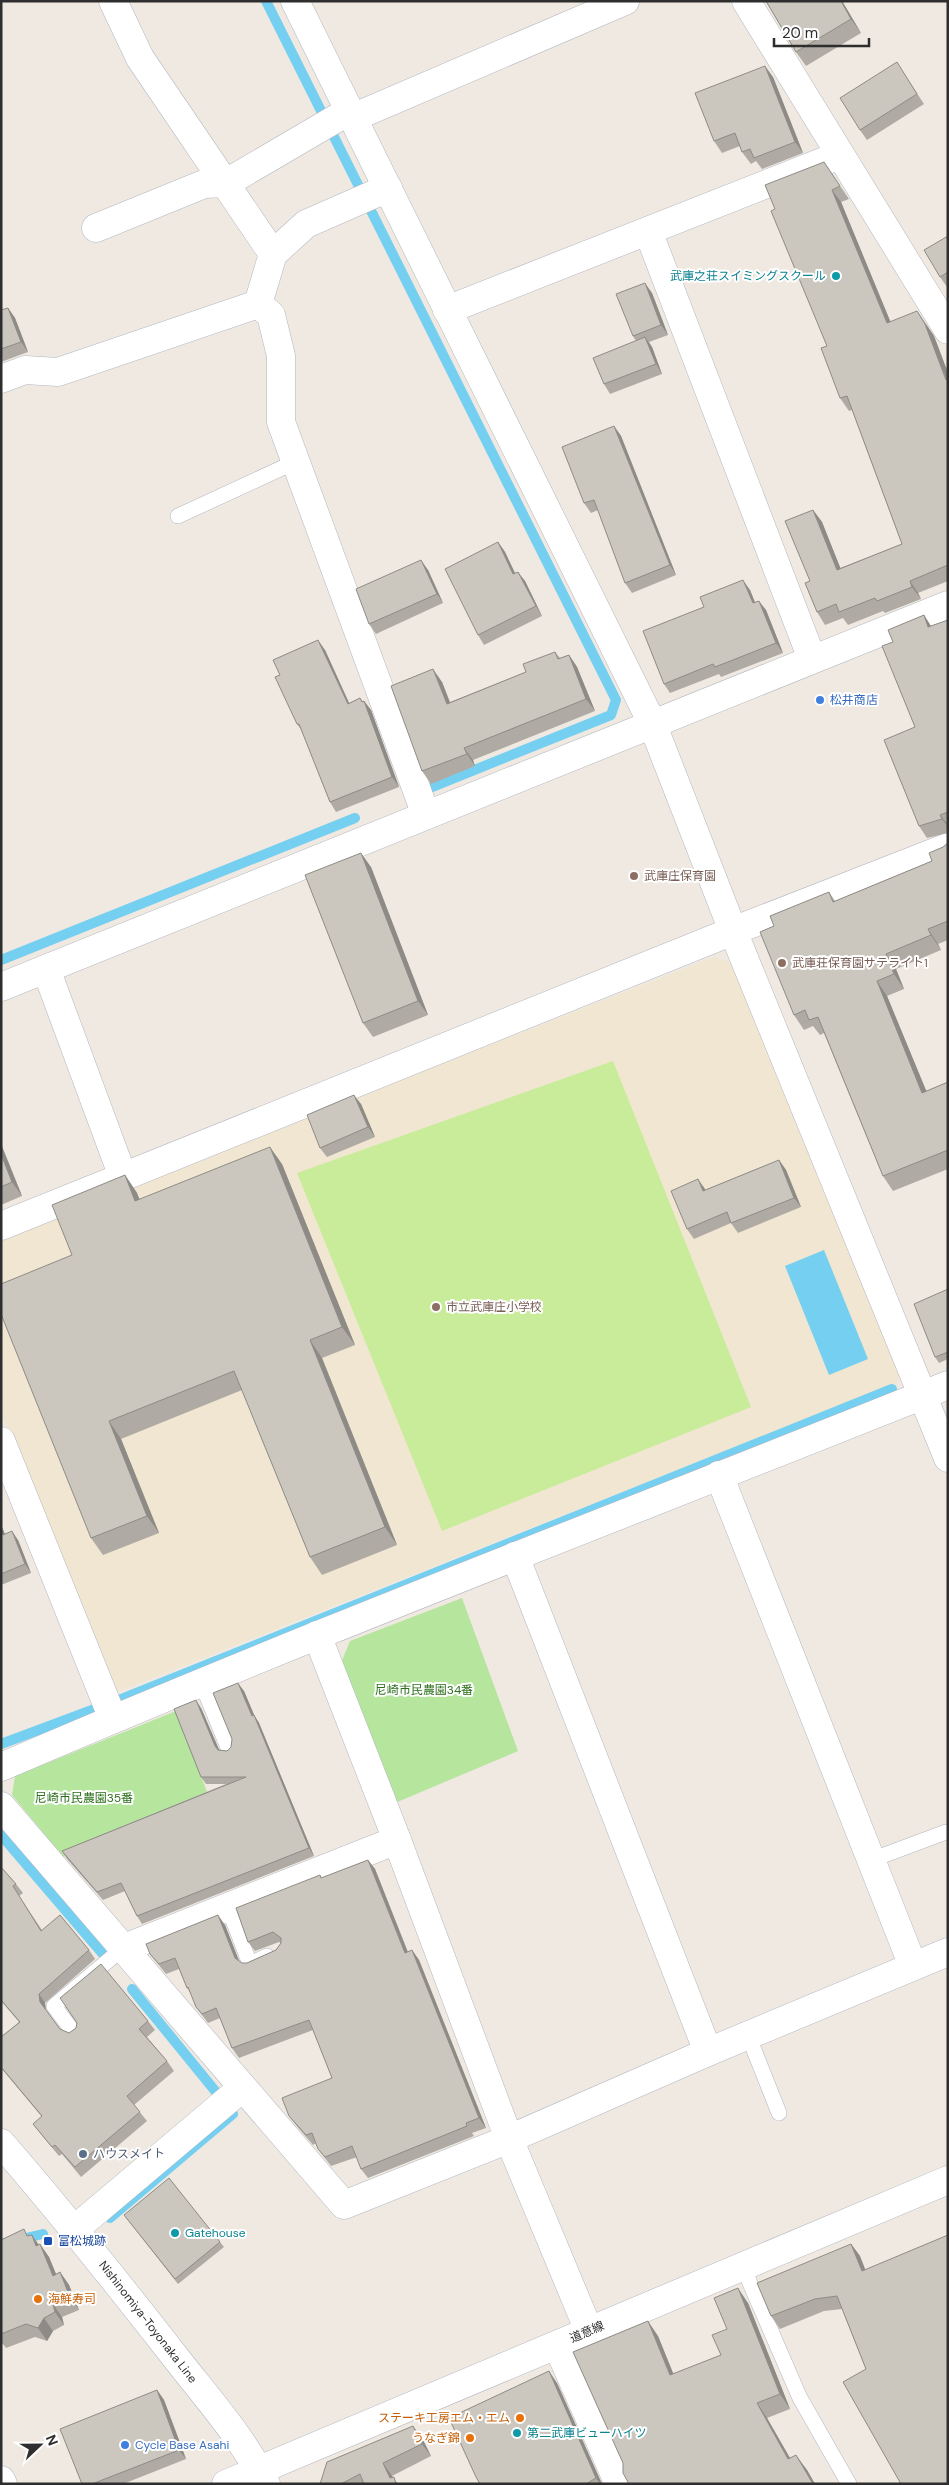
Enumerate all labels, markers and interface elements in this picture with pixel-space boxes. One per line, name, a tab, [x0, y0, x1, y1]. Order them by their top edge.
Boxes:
scale bar	[774, 15, 869, 47]
text: 20 m	[782, 23, 818, 43]
place label: 武庫之荘スイミングスクール	[670, 268, 826, 284]
marker: 武庫之荘スイミングスクール	[830, 270, 842, 282]
place label: 松井商店	[830, 692, 878, 708]
marker: 松井商店	[814, 694, 826, 706]
place label: 武庫庄保育園	[644, 868, 716, 884]
marker: 武庫庄保育園	[628, 870, 640, 882]
place label: 武庫荘保育園サテライト1	[792, 955, 928, 971]
marker: 武庫荘保育園サテライト1	[776, 957, 788, 969]
place label: 市立武庫庄小学校	[446, 1299, 542, 1315]
marker: 市立武庫庄小学校	[430, 1301, 442, 1313]
park label: 尼崎市民農園34番	[375, 1682, 473, 1698]
park label: 尼崎市民農園35番	[35, 1790, 133, 1806]
place label: ハウスメイト	[93, 2146, 165, 2162]
marker: ハウスメイト	[77, 2148, 89, 2160]
place label: Gatehouse	[185, 2225, 246, 2241]
marker: Gatehouse	[169, 2227, 181, 2239]
place label: 富松城跡	[58, 2233, 106, 2249]
marker: 富松城跡	[42, 2235, 54, 2247]
street label: Nishinomiya-Toyonaka Line	[95, 2258, 201, 2386]
place label: 海鮮寿司	[48, 2291, 96, 2307]
marker: 海鮮寿司	[32, 2293, 44, 2305]
street label: 道意線	[567, 2318, 607, 2346]
place label: ステーキ工房エム・エム	[378, 2410, 510, 2426]
marker: ステーキ工房エム・エム	[514, 2412, 526, 2424]
north arrow	[15, 2420, 65, 2470]
place label: 第二武庫ビューハイツ	[527, 2425, 647, 2441]
marker: 第二武庫ビューハイツ	[511, 2427, 523, 2439]
place label: うなぎ錦	[412, 2430, 460, 2446]
text: N	[42, 2432, 62, 2448]
marker: うなぎ錦	[464, 2432, 476, 2444]
place label: Cycle Base Asahi	[135, 2437, 229, 2453]
marker: Cycle Base Asahi	[119, 2439, 131, 2451]

